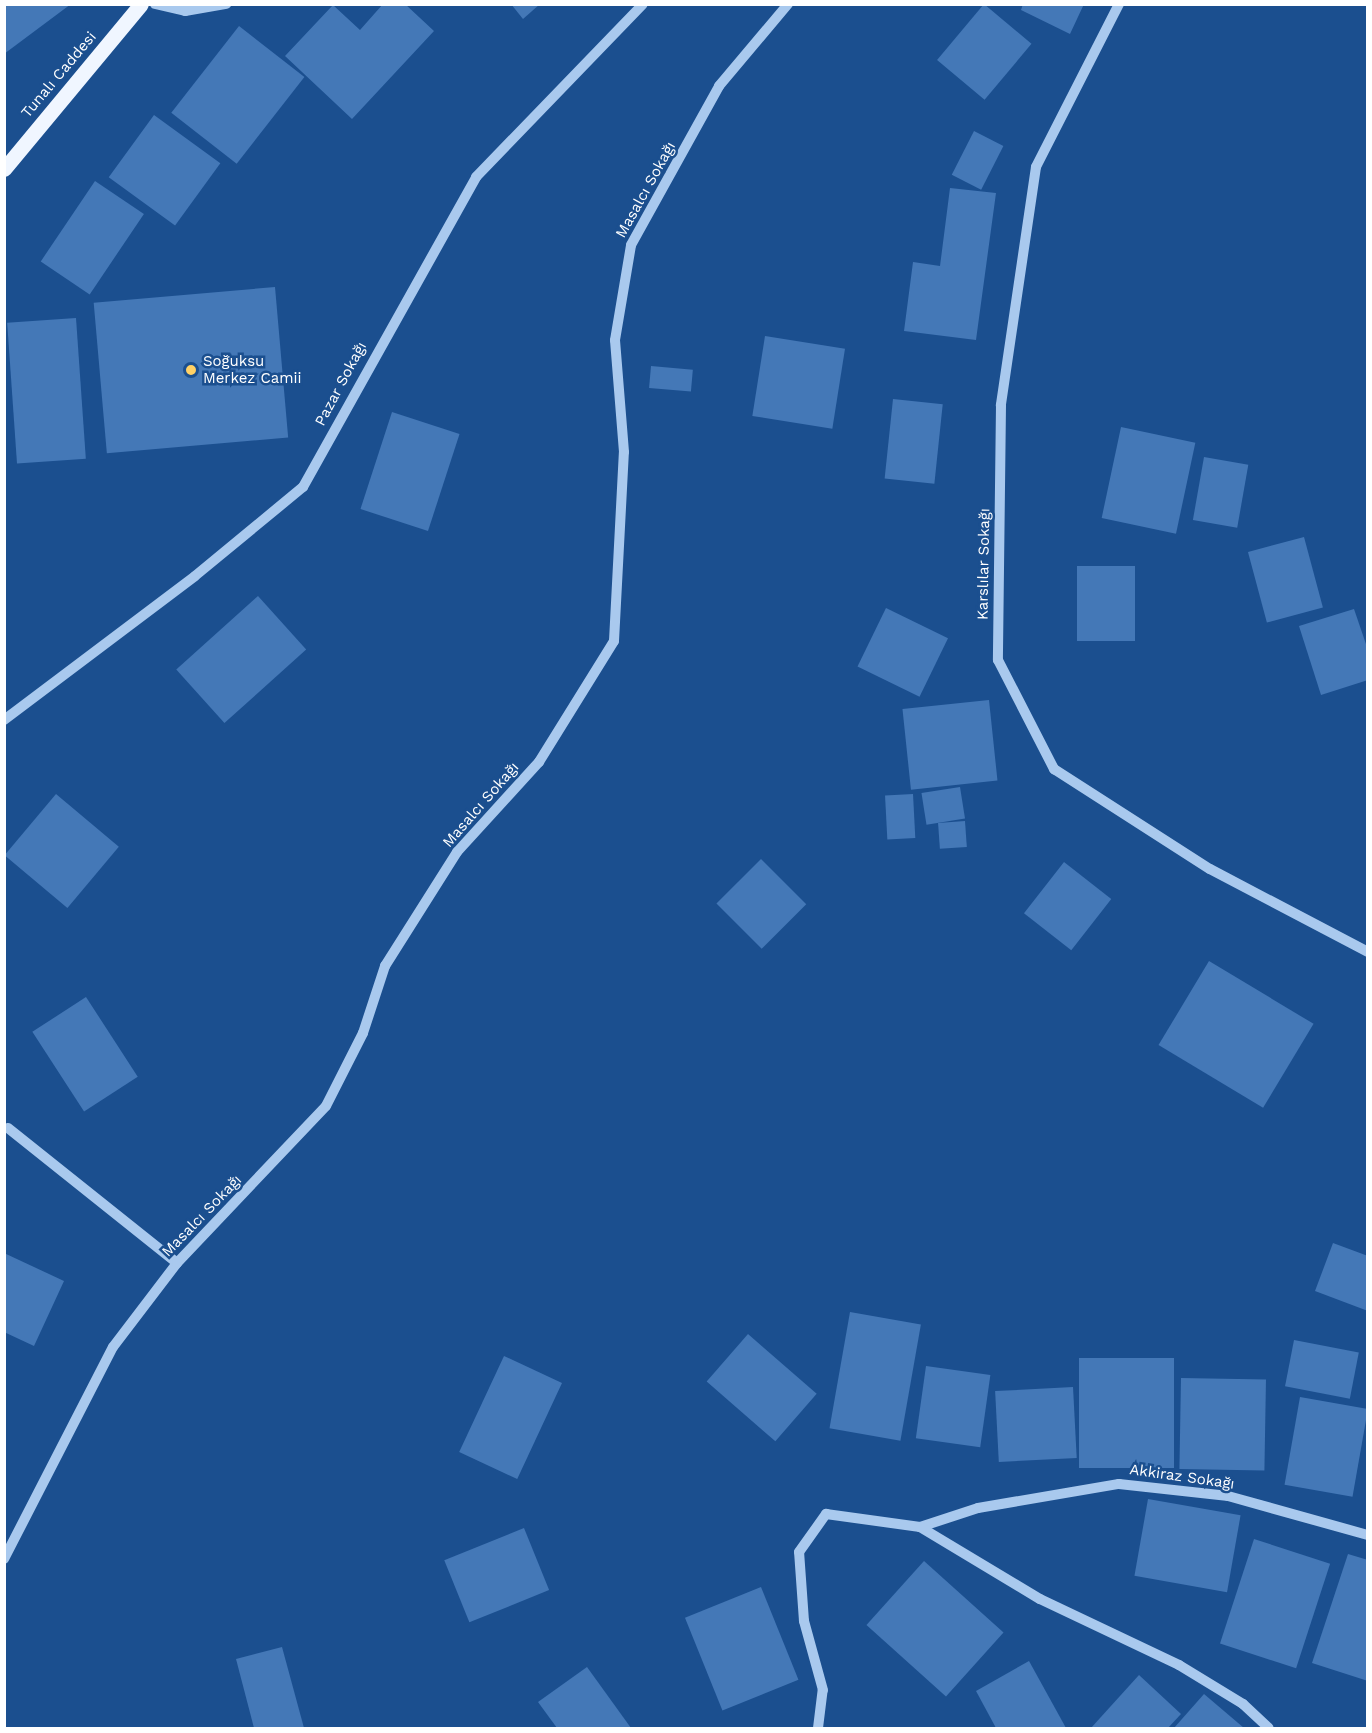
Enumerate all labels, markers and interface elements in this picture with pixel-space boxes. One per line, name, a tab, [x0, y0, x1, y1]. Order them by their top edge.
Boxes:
street label: Tunalı Caddesi	[18, 28, 100, 122]
street label: Masalcı Sokağı	[612, 139, 680, 241]
street label: Pazar Sokağı	[311, 339, 371, 429]
place label: Soğuksu Merkez Camii	[203, 352, 302, 387]
marker: Soğuksu Merkez Camii	[184, 363, 198, 377]
street label: Karslılar Sokağı	[974, 508, 994, 620]
street label: Masalcı Sokağı	[439, 759, 523, 851]
street label: Masalcı Sokağı	[158, 1171, 246, 1261]
street label: Akkiraz Sokağı	[1128, 1461, 1236, 1493]

